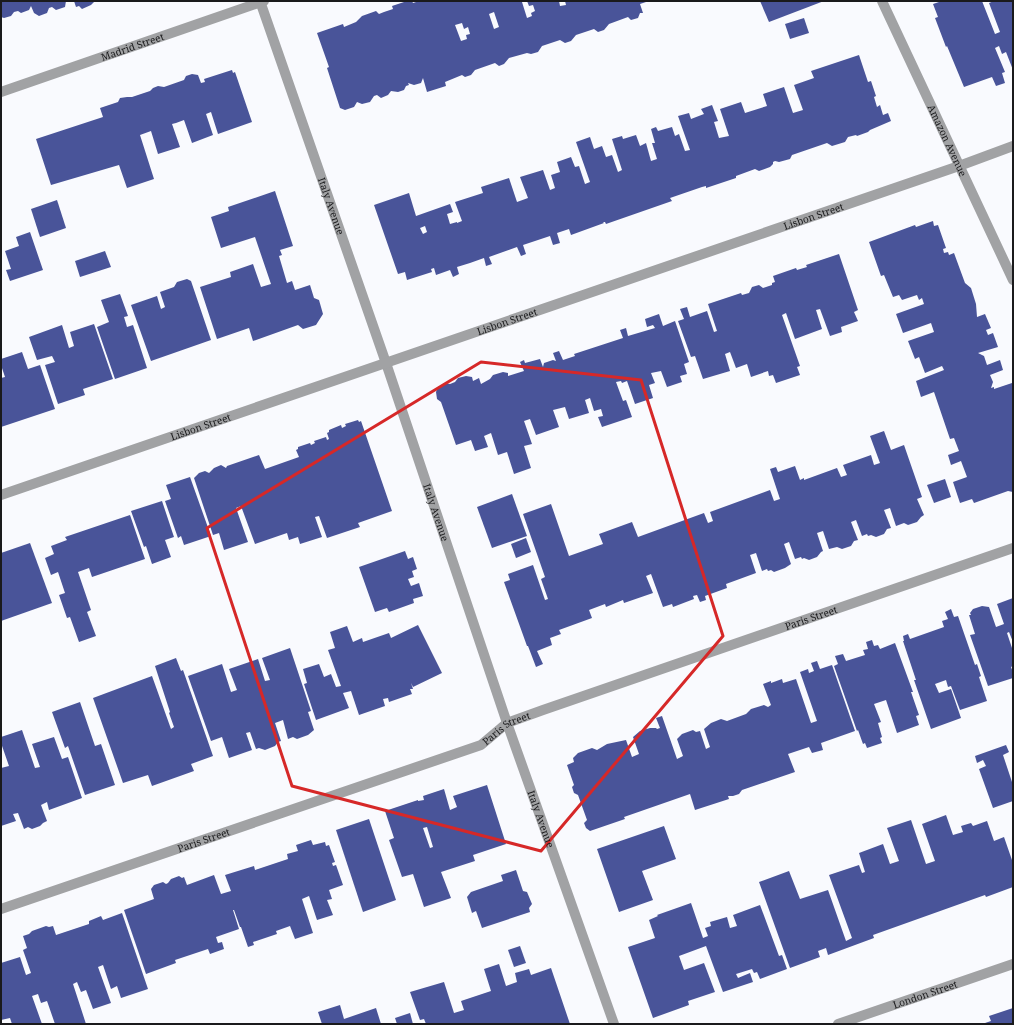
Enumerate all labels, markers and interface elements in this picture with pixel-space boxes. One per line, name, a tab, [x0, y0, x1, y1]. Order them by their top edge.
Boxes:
street label: Madrid Street	[99, 29, 166, 64]
street label: Amazon Avenue	[925, 102, 970, 179]
street label: Italy Avenue	[315, 175, 348, 237]
street label: Lisbon Street	[781, 199, 846, 233]
street label: Lisbon Street	[475, 304, 539, 338]
street label: Lisbon Street	[169, 409, 233, 443]
street label: Italy Avenue	[420, 482, 452, 543]
street label: Paris Street	[783, 602, 840, 633]
street label: Paris Street	[479, 708, 532, 748]
street label: Italy Avenue	[524, 788, 558, 850]
street label: Paris Street	[175, 824, 232, 855]
street label: London Street	[891, 976, 960, 1012]

